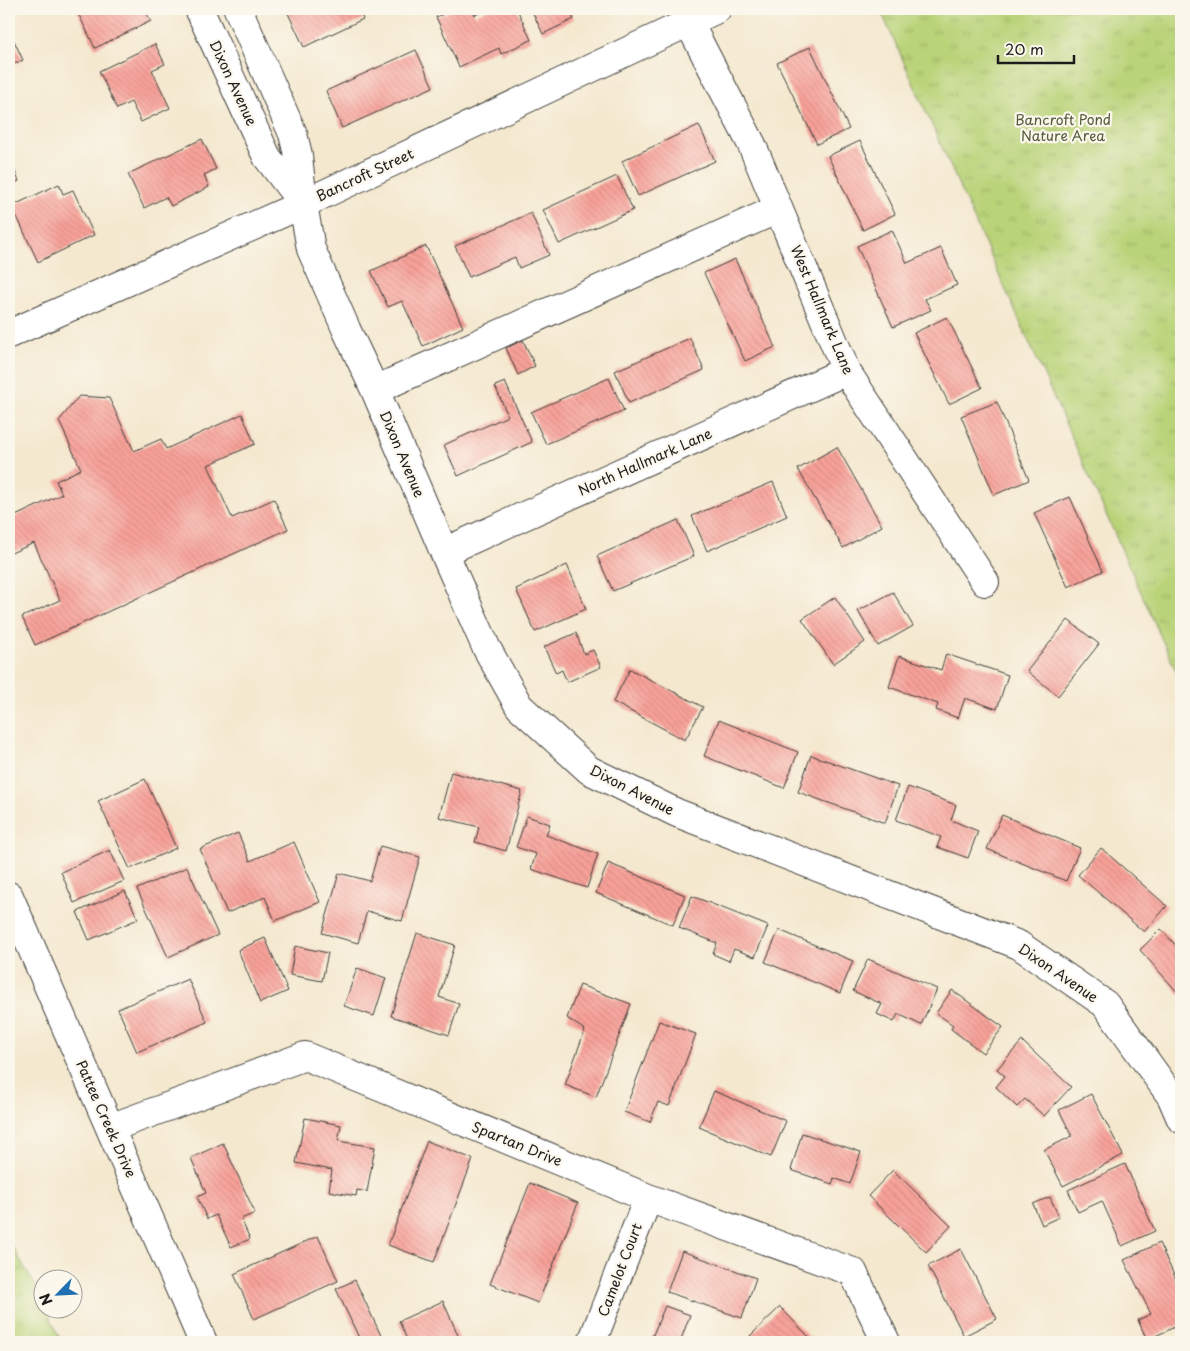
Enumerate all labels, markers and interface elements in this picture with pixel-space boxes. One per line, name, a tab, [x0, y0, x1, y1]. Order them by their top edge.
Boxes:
scale bar	[998, 32, 1074, 64]
street label: Dixon Avenue	[204, 36, 263, 129]
text: 20 m	[1005, 37, 1044, 60]
park label: Bancroft Pond Nature Area	[1015, 109, 1111, 146]
street label: Bancroft Street	[312, 143, 417, 206]
street label: West Hallmark Lane	[786, 242, 859, 378]
street label: Dixon Avenue	[375, 407, 430, 501]
street label: North Hallmark Lane	[574, 422, 715, 501]
street label: Dixon Avenue	[586, 759, 678, 820]
street label: Dixon Avenue	[1014, 938, 1103, 1007]
street label: Pattee Creek Drive	[71, 1057, 142, 1181]
street label: Spartan Drive	[469, 1116, 565, 1171]
street label: Camelot Court	[592, 1220, 647, 1320]
north arrow	[32, 1268, 82, 1318]
text: N	[34, 1290, 58, 1309]

